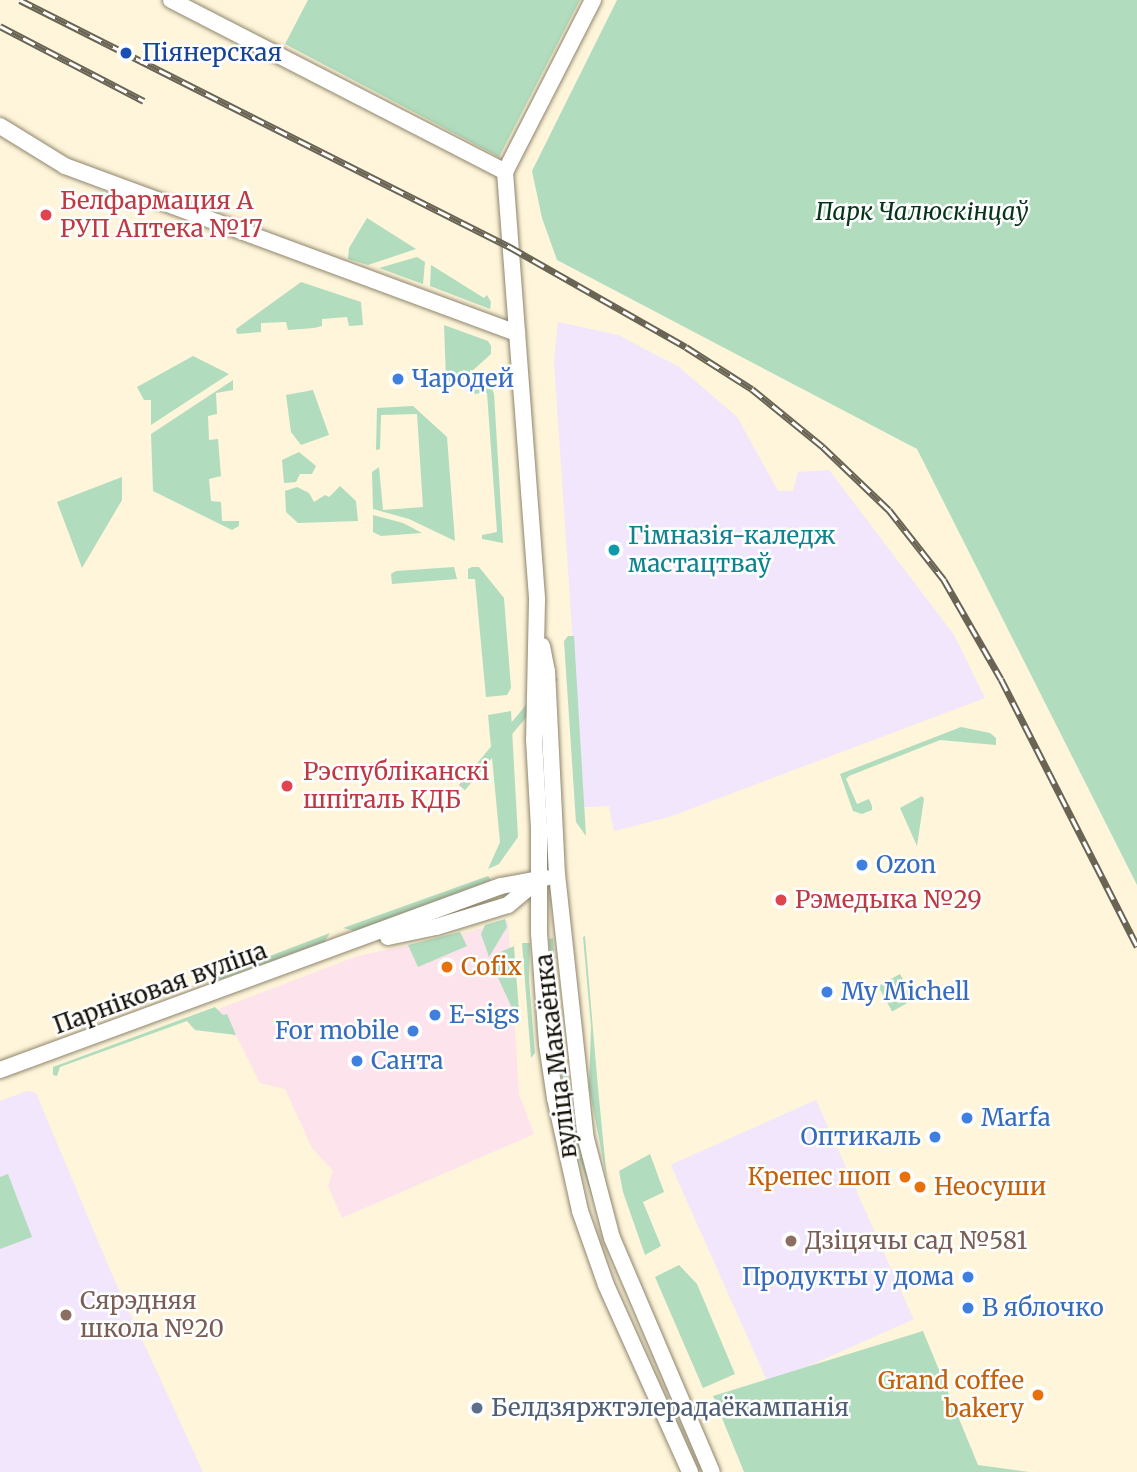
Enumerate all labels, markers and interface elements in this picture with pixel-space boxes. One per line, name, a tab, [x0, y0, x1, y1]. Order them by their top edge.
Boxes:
place label: Піянерская	[142, 39, 282, 67]
marker: Піянерская	[116, 43, 136, 63]
place label: Белфармация А РУП Аптека №17	[60, 187, 263, 243]
park label: Парк Чалюскінцаў	[815, 198, 1029, 226]
marker: Белфармация А РУП Аптека №17	[38, 207, 54, 223]
place label: Чародей	[412, 365, 514, 393]
marker: Чародей	[390, 371, 406, 387]
place label: Гімназія-каледж мастацтваў	[628, 522, 836, 578]
marker: Гімназія-каледж мастацтваў	[606, 542, 622, 558]
place label: Рэспубліканскі шпіталь КДБ	[303, 758, 489, 814]
marker: Рэспубліканскі шпіталь КДБ	[277, 776, 297, 796]
place label: Ozon	[876, 851, 936, 879]
marker: Ozon	[854, 857, 870, 873]
place label: Рэмедыка №29	[795, 886, 982, 914]
marker: Рэмедыка №29	[773, 892, 789, 908]
street label: Парніковая вуліца	[49, 936, 271, 1040]
street label: вуліца Макаёнка	[529, 952, 583, 1160]
place label: Cofix	[461, 953, 522, 981]
marker: Cofix	[439, 959, 455, 975]
place label: My Michell	[841, 978, 970, 1006]
marker: My Michell	[819, 984, 835, 1000]
place label: E-sigs	[449, 1001, 520, 1029]
marker: E-sigs	[427, 1007, 443, 1023]
place label: For mobile	[275, 1017, 399, 1045]
marker: For mobile	[405, 1023, 421, 1039]
place label: Санта	[371, 1047, 443, 1075]
marker: Санта	[349, 1053, 365, 1069]
place label: Marfa	[981, 1104, 1051, 1132]
marker: Marfa	[959, 1110, 975, 1126]
place label: Оптикаль	[800, 1123, 921, 1151]
marker: Оптикаль	[927, 1129, 943, 1145]
place label: Крепес шоп	[748, 1163, 891, 1191]
marker: Крепес шоп	[897, 1169, 913, 1185]
place label: Неосуши	[934, 1173, 1046, 1201]
marker: Неосуши	[912, 1179, 928, 1195]
place label: Дзіцячы сад №581	[805, 1227, 1027, 1255]
marker: Дзіцячы сад №581	[783, 1233, 799, 1249]
place label: Продукты у дома	[742, 1263, 954, 1291]
marker: Продукты у дома	[960, 1269, 976, 1285]
place label: Сярэдняя школа №20	[80, 1287, 224, 1343]
place label: В яблочко	[982, 1294, 1104, 1322]
marker: В яблочко	[960, 1300, 976, 1316]
marker: Сярэдняя школа №20	[58, 1307, 74, 1323]
place label: Grand coffee bakery	[878, 1367, 1024, 1423]
marker: Grand coffee bakery	[1030, 1387, 1046, 1403]
place label: Белдзяржтэлерадаёкампанія	[491, 1394, 849, 1422]
marker: Белдзяржтэлерадаёкампанія	[469, 1400, 485, 1416]

